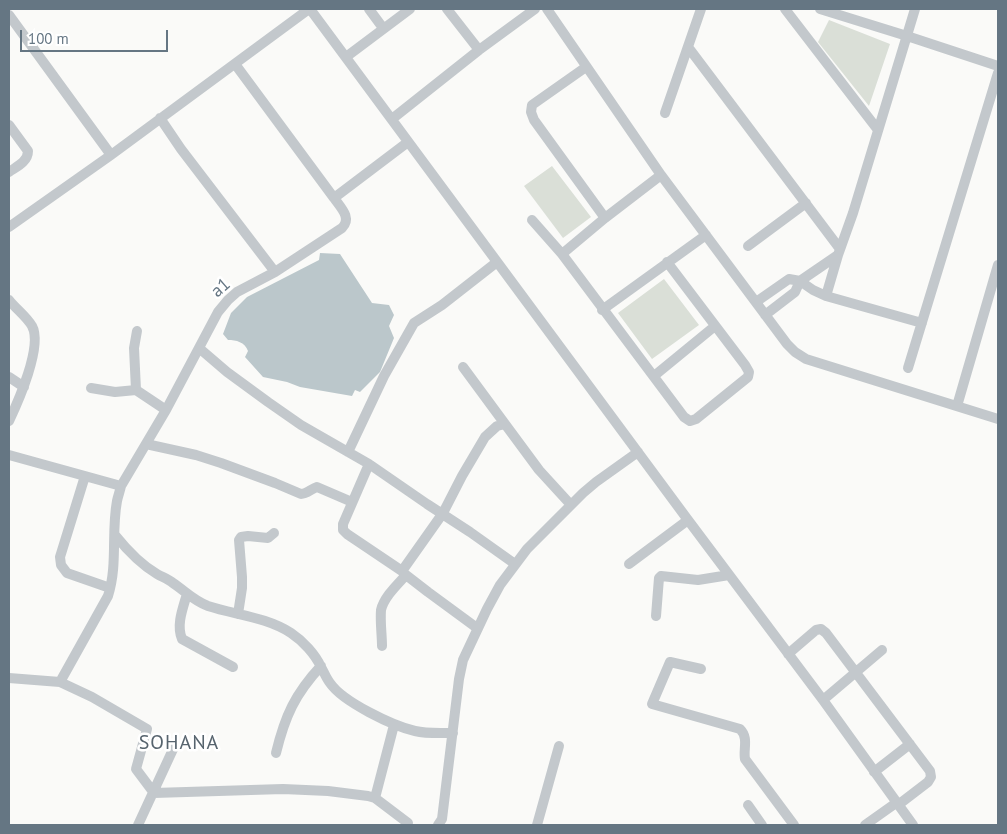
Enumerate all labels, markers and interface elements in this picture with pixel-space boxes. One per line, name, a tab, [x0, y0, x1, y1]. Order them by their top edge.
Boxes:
scale bar	[22, 20, 170, 52]
text: 100 m	[28, 29, 69, 48]
street label: a1	[207, 274, 235, 302]
district label: SOHANA	[138, 731, 220, 755]

